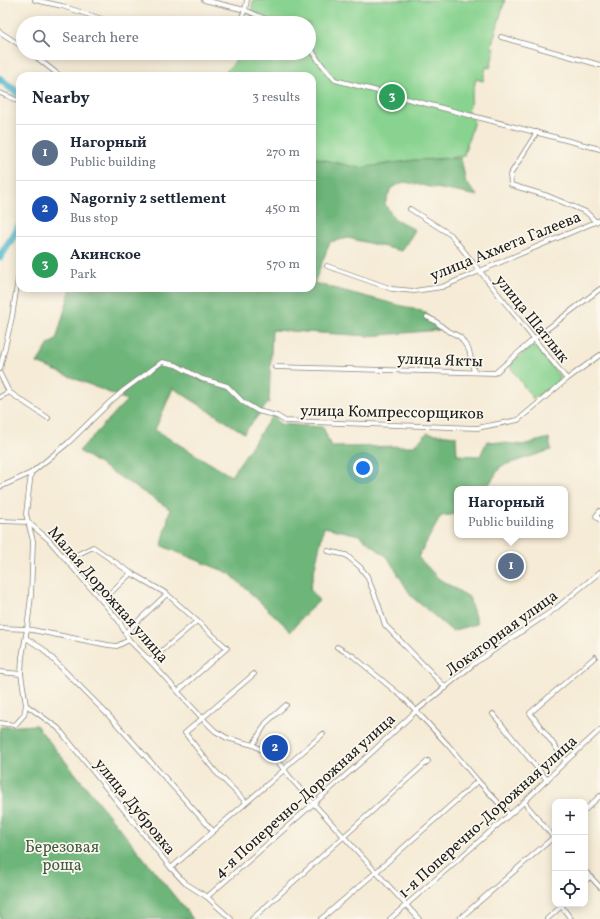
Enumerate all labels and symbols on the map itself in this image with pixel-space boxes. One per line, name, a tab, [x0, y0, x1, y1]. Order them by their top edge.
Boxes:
pin: 3	[379, 82, 405, 112]
street label: улица Ахмета Галеева	[427, 206, 585, 287]
street label: улица Шатлык	[489, 270, 574, 368]
street label: улица Якты	[397, 349, 483, 373]
street label: улица Компрессорщиков	[300, 400, 484, 426]
your location	[353, 458, 373, 478]
street label: Малая Дорожная улица	[42, 522, 173, 668]
pin: 1	[498, 551, 524, 581]
street label: Локаторная улица	[441, 585, 563, 682]
street label: 4-я Поперечно-Дорожная улица	[210, 709, 401, 884]
street label: 1-я Поперечно-Дорожная улица	[394, 731, 583, 904]
pin: 2	[262, 733, 288, 763]
street label: улица Дубровка	[89, 754, 180, 860]
park label: Березовая роща	[25, 837, 99, 877]

